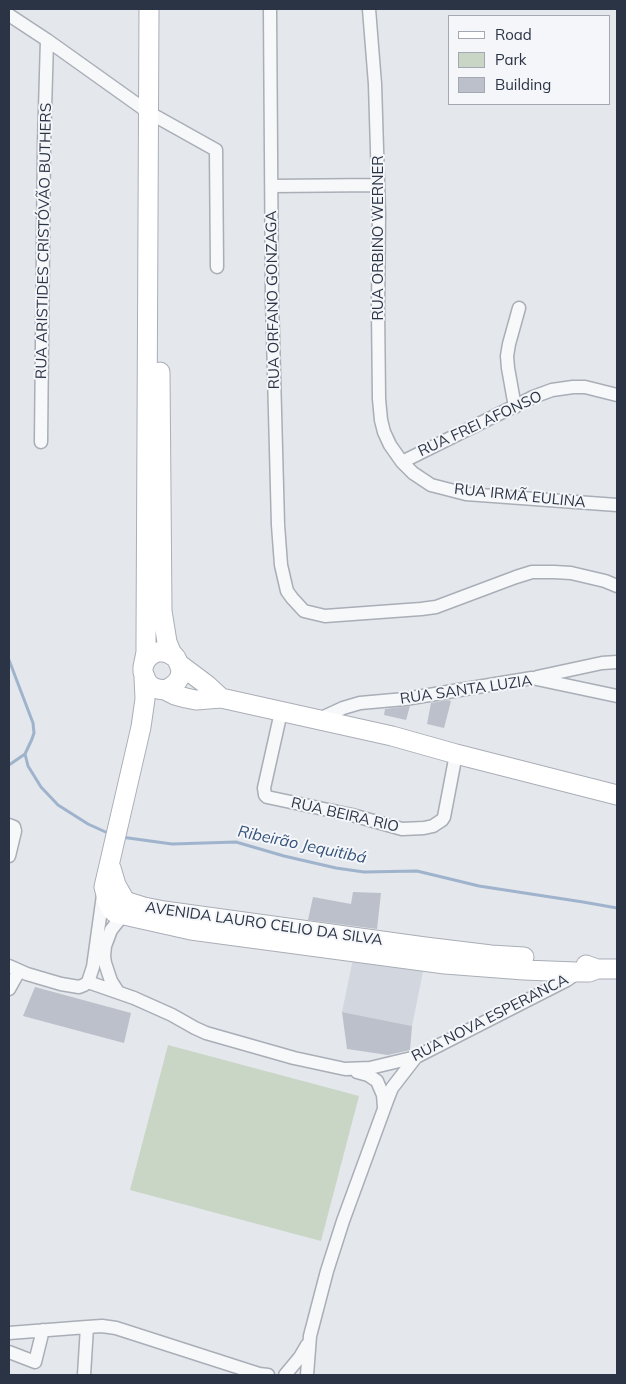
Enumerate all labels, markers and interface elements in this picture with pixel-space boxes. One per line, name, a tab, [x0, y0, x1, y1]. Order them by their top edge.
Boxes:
legend	[448, 15, 611, 105]
text: Road	[495, 25, 532, 44]
text: Park	[495, 50, 527, 69]
text: Building	[495, 75, 551, 94]
street label: RUA ARISTIDES CRISTÓVÃO BUTHERS	[33, 103, 55, 379]
street label: RUA ORBINO WERNER	[369, 155, 387, 321]
street label: RUA ORFANO GONZAGA	[262, 210, 284, 390]
street label: RUA FREI AFONSO	[415, 387, 545, 461]
street label: RUA IRMÃ EULINA	[453, 480, 587, 512]
street label: RUA SANTA LUZIA	[399, 672, 533, 708]
street label: RUA BEIRA RIO	[289, 794, 401, 836]
water label: Ribeirão Jequitibá	[236, 822, 368, 868]
street label: AVENIDA LAURO CELIO DA SILVA	[144, 898, 384, 950]
street label: RUA NOVA ESPERANCA	[409, 971, 571, 1065]

